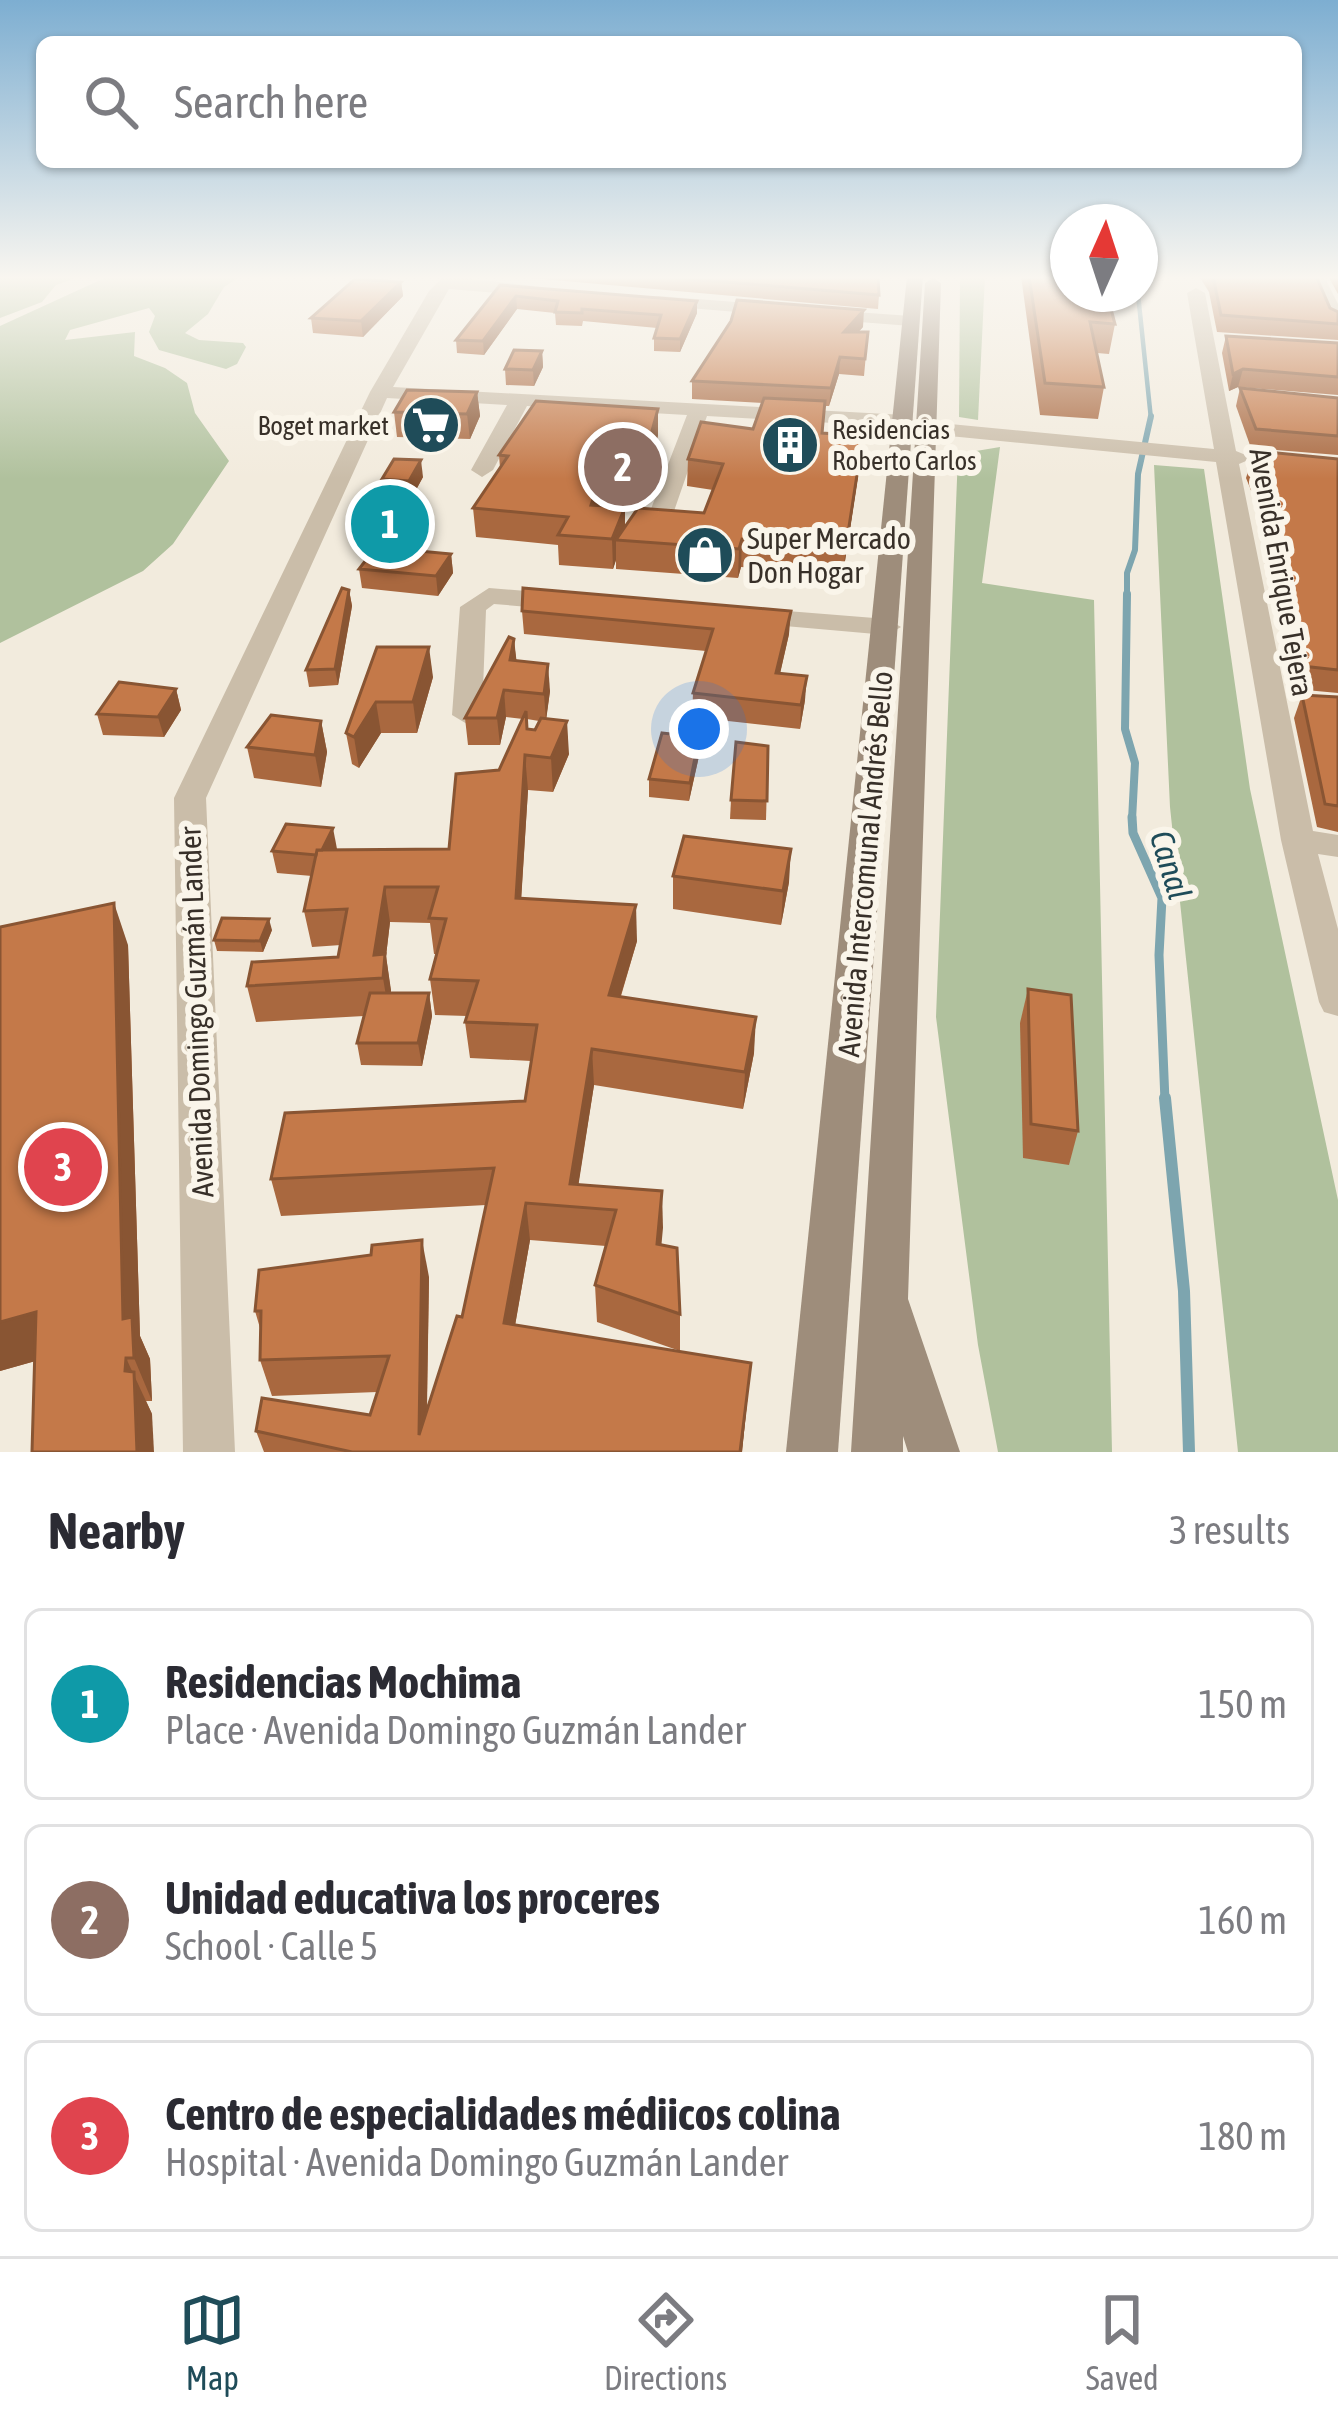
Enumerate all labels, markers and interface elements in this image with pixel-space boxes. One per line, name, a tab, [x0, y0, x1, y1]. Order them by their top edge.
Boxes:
search box	[36, 36, 1302, 168]
icon: search	[78, 69, 144, 135]
text: Search here	[174, 76, 368, 128]
north arrow	[1050, 204, 1158, 312]
supermarket icon: Boget market	[400, 394, 462, 456]
place label: Boget market	[257, 410, 389, 441]
building icon: Residencias Roberto Carlos	[759, 414, 821, 476]
place label: Residencias Roberto Carlos	[832, 414, 977, 476]
pin: 2	[584, 422, 662, 512]
street label: Avenida Enrique Tejera	[1243, 445, 1321, 699]
pin: 1	[351, 479, 429, 569]
place label: Super Mercado Don Hogar	[747, 521, 911, 589]
shop icon: Super Mercado Don Hogar	[674, 524, 736, 586]
street label: Avenida Intercomunal Andrés Bello	[831, 670, 899, 1058]
your location	[669, 699, 729, 759]
street label: Avenida Domingo Guzmán Lander	[173, 825, 219, 1198]
water label: Canal	[1143, 826, 1199, 904]
pin: 3	[24, 1122, 102, 1212]
text: Nearby	[48, 1501, 185, 1560]
text: 3 results	[1169, 1508, 1290, 1552]
text: Residencias Mochima	[165, 1656, 521, 1708]
text: 1	[81, 1682, 99, 1726]
text: 150 m	[1199, 1682, 1287, 1726]
text: Place · Avenida Domingo Guzmán Lander	[165, 1708, 746, 1752]
text: Unidad educativa los proceres	[165, 1872, 660, 1924]
text: 2	[81, 1898, 99, 1942]
text: 160 m	[1199, 1898, 1287, 1942]
text: School · Calle 5	[165, 1924, 378, 1968]
text: Centro de especialidades médiicos colina	[165, 2088, 840, 2140]
text: 3	[81, 2114, 99, 2158]
text: 180 m	[1199, 2114, 1287, 2158]
text: Hospital · Avenida Domingo Guzmán Lander	[165, 2140, 788, 2184]
tab: Map	[179, 2287, 245, 2397]
tab: Directions	[604, 2287, 727, 2397]
tab: Saved	[1086, 2287, 1159, 2397]

